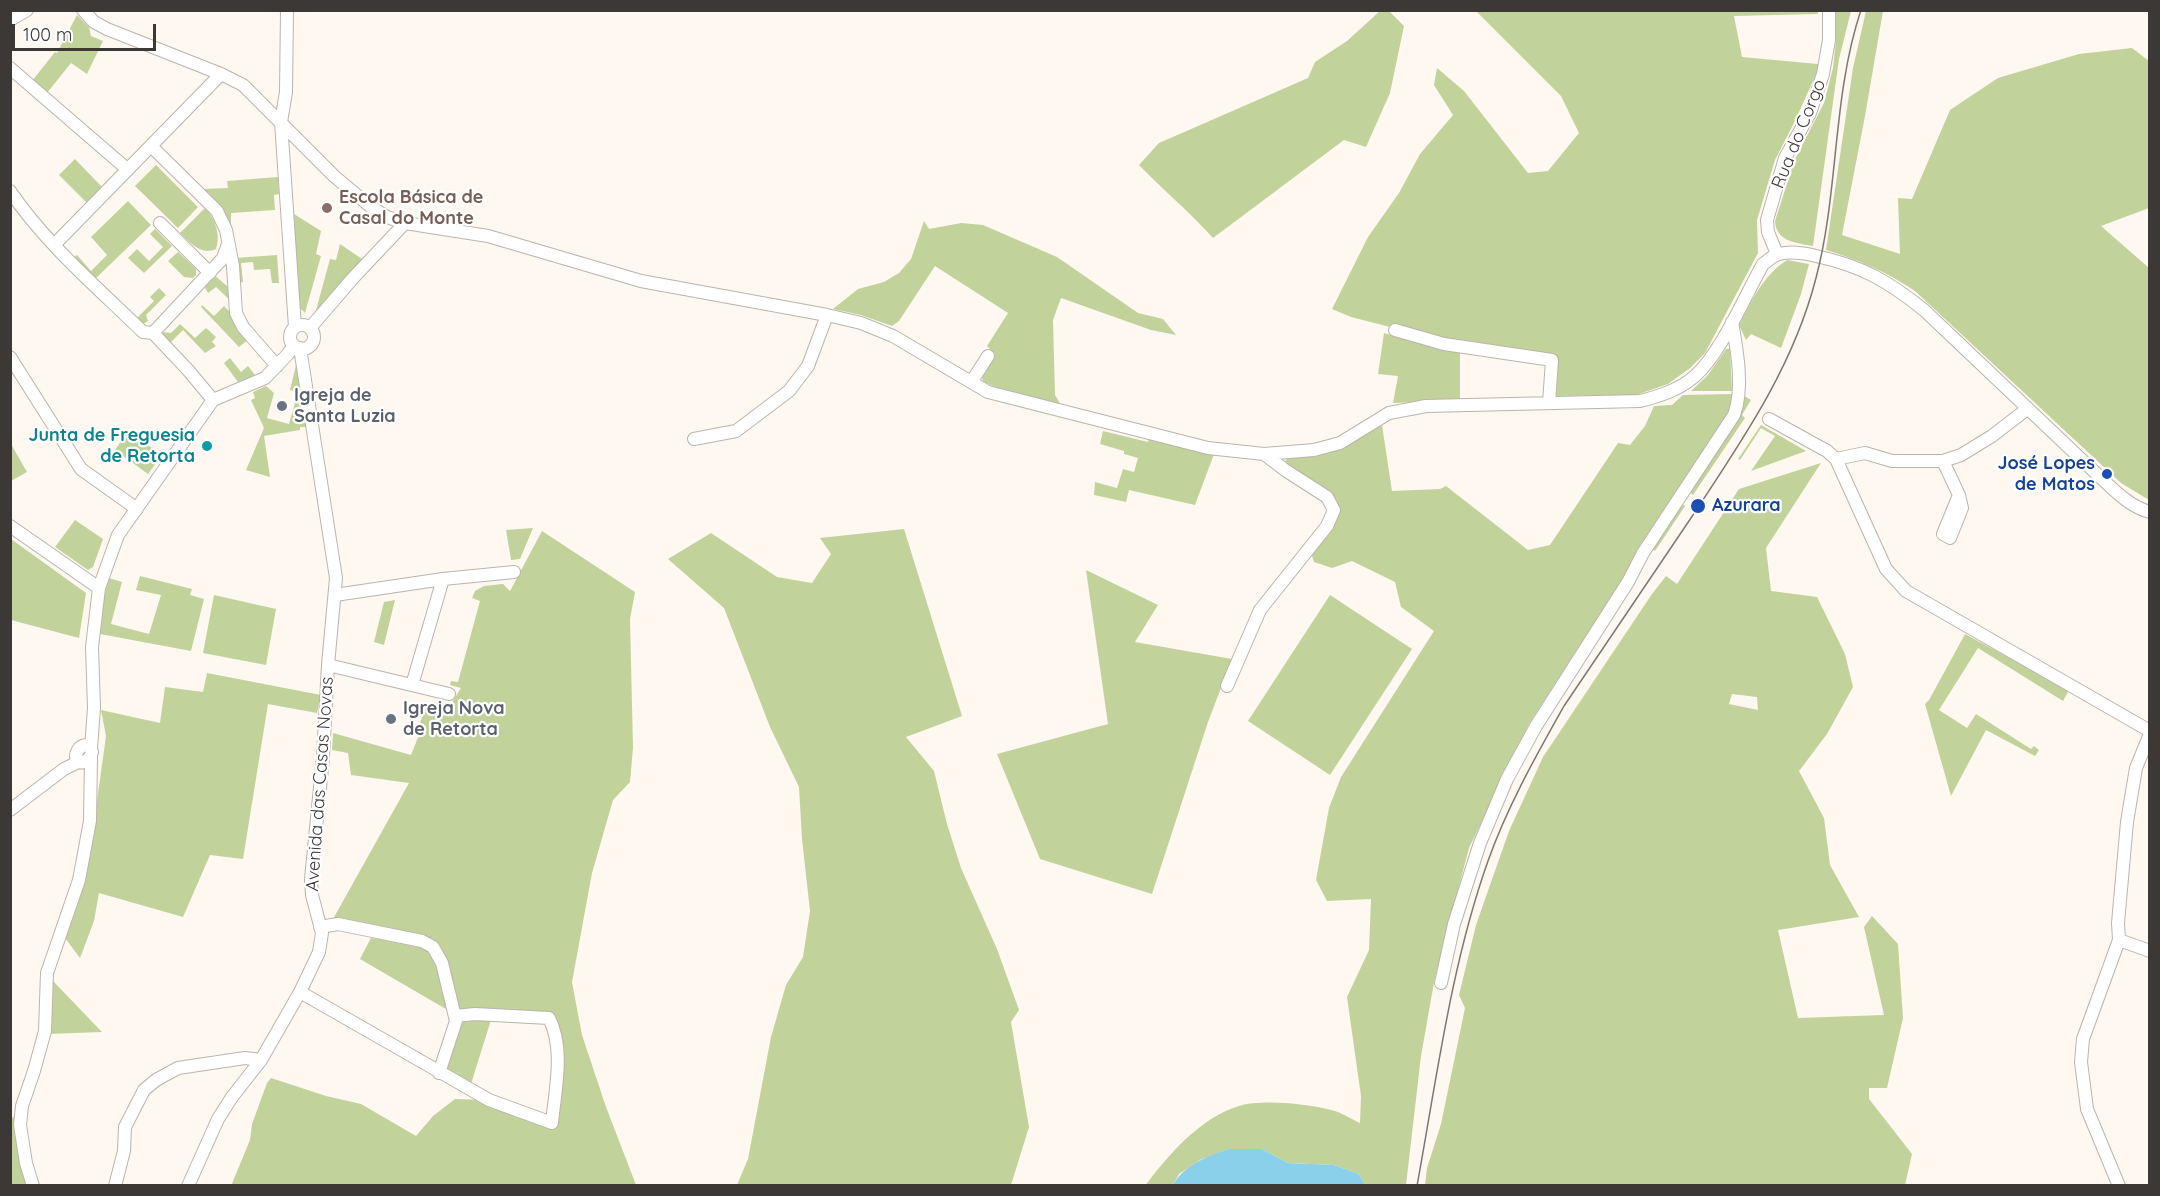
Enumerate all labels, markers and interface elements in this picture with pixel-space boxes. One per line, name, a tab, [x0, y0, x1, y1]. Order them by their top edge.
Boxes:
scale bar	[15, 12, 159, 50]
text: 100 m	[23, 23, 72, 46]
street label: Rua do Corgo	[1767, 76, 1831, 192]
place label: Escola Básica de Casal do Monte	[339, 187, 483, 230]
marker: Escola Básica de Casal do Monte	[320, 201, 334, 215]
place label: Igreja de Santa Luzia	[294, 385, 395, 428]
marker: Igreja de Santa Luzia	[275, 399, 289, 413]
place label: Junta de Freguesia de Retorta	[28, 425, 195, 468]
marker: Junta de Freguesia de Retorta	[200, 439, 214, 453]
place label: José Lopes de Matos	[1998, 453, 2095, 496]
marker: José Lopes de Matos	[2100, 467, 2114, 481]
place label: Azurara	[1712, 495, 1781, 517]
marker: Azurara	[1689, 497, 1707, 515]
street label: Avenida das Casas Novas	[302, 676, 338, 892]
place label: Igreja Nova de Retorta	[403, 698, 505, 740]
marker: Igreja Nova de Retorta	[384, 712, 398, 726]

